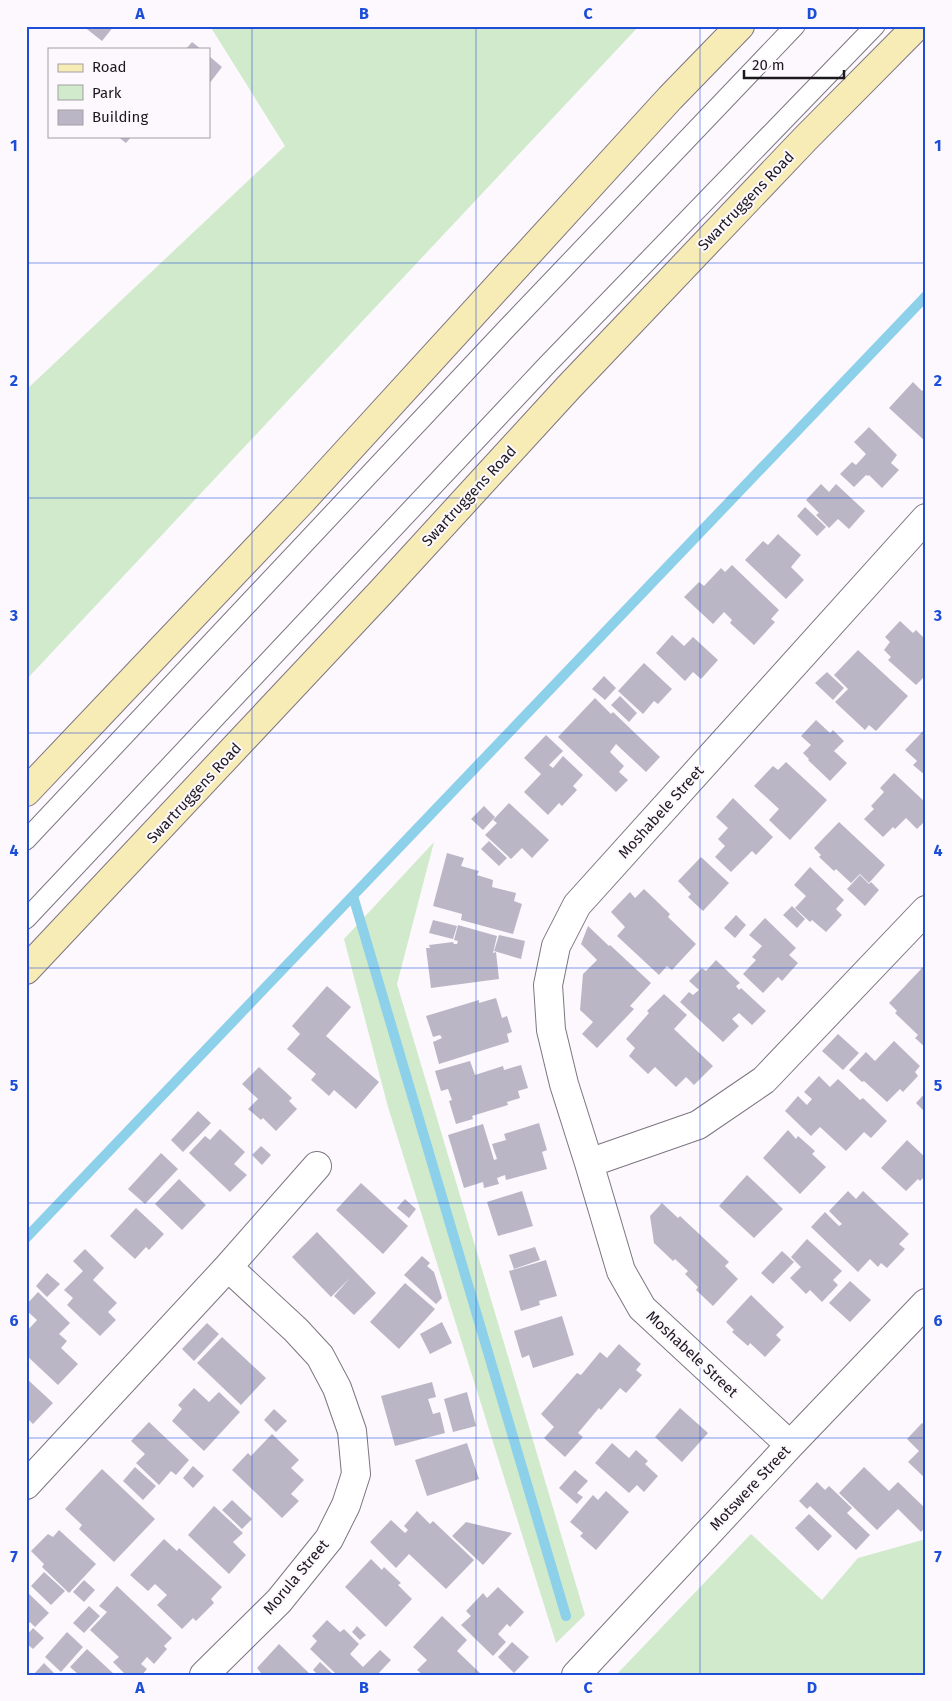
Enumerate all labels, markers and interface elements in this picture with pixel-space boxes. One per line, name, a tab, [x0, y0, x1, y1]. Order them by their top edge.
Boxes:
text: A	[134, 4, 145, 23]
text: B	[359, 4, 369, 23]
text: C	[583, 4, 593, 23]
text: D	[807, 4, 817, 23]
legend	[48, 48, 210, 138]
scale bar	[744, 48, 844, 80]
text: 20 m	[752, 56, 785, 74]
text: Road	[92, 58, 127, 76]
text: Park	[92, 84, 122, 102]
text: Building	[92, 108, 148, 126]
text: 1	[10, 136, 18, 155]
text: 1	[934, 136, 942, 155]
street label: Swartruggens Road	[694, 148, 798, 254]
text: 2	[10, 371, 18, 390]
text: 2	[934, 371, 942, 390]
street label: Swartruggens Road	[418, 442, 520, 550]
text: 3	[9, 606, 18, 625]
text: 3	[933, 606, 942, 625]
street label: Swartruggens Road	[143, 739, 245, 847]
street label: Moshabele Street	[615, 761, 708, 862]
text: 4	[9, 841, 19, 860]
text: 4	[933, 841, 943, 860]
text: 5	[10, 1076, 19, 1095]
text: 5	[934, 1076, 943, 1095]
street label: Moshabele Street	[642, 1307, 742, 1401]
text: 6	[9, 1311, 19, 1330]
text: 6	[933, 1311, 943, 1330]
street label: Motswere Street	[706, 1441, 794, 1534]
street label: Morula Street	[260, 1535, 333, 1618]
text: 7	[10, 1547, 18, 1566]
text: 7	[934, 1547, 942, 1566]
text: A	[134, 1678, 145, 1697]
text: B	[359, 1678, 369, 1697]
text: C	[583, 1678, 593, 1697]
text: D	[807, 1678, 817, 1697]

